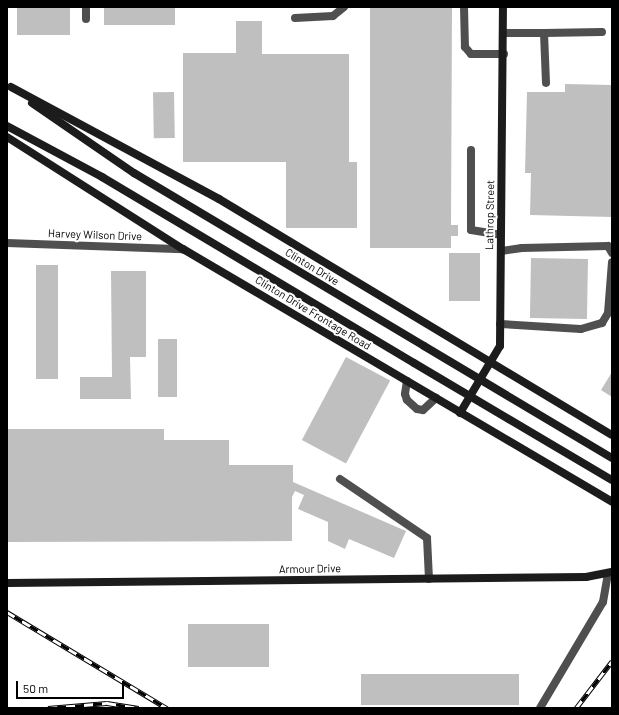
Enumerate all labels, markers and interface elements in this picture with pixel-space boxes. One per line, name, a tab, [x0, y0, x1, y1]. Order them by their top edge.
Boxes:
street label: Lathrop Street	[483, 180, 497, 250]
street label: Harvey Wilson Drive	[48, 227, 142, 243]
street label: Clinton Drive	[283, 246, 341, 288]
street label: Clinton Drive Frontage Road	[253, 273, 373, 353]
street label: Armour Drive	[279, 562, 341, 576]
scale bar	[18, 673, 126, 699]
text: 50 m	[23, 681, 48, 695]

